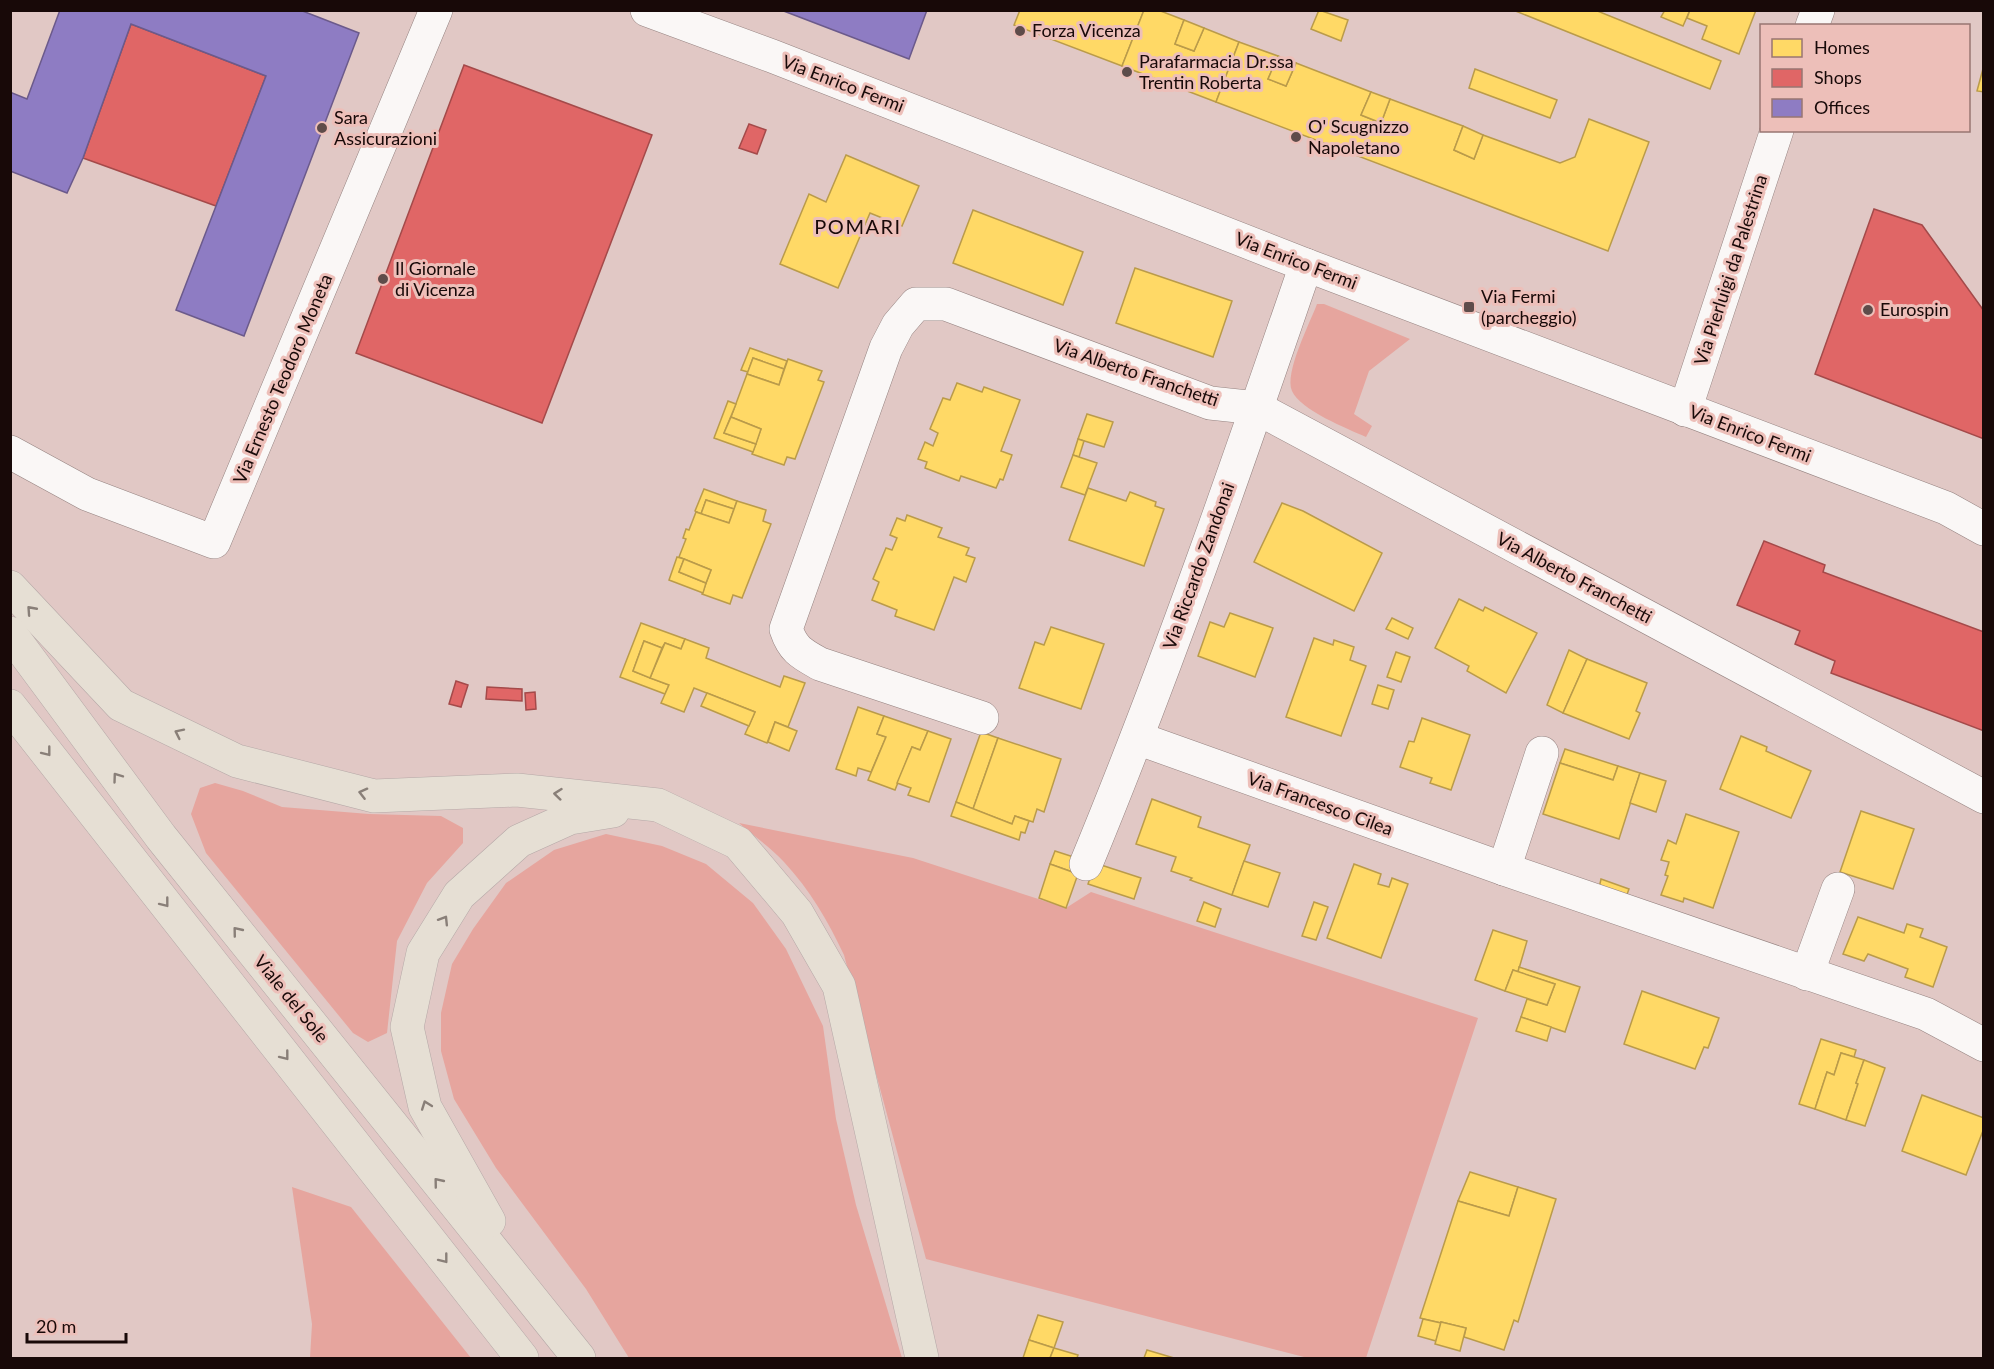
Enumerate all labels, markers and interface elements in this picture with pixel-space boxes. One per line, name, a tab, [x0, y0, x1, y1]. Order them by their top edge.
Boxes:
place label: Forza Vicenza	[1032, 19, 1141, 41]
marker: Forza Vicenza	[1013, 24, 1027, 38]
legend	[1760, 24, 1970, 132]
text: Homes	[1814, 36, 1870, 58]
street label: Via Enrico Fermi	[779, 50, 907, 116]
place label: Parafarmacia Dr.ssa Trentin Roberta	[1139, 50, 1294, 93]
marker: Parafarmacia Dr.ssa Trentin Roberta	[1120, 65, 1134, 79]
text: Shops	[1814, 66, 1862, 88]
text: Offices	[1814, 96, 1870, 118]
place label: Sara Assicurazioni	[334, 106, 437, 149]
place label: O' Scugnizzo Napoletano	[1308, 115, 1409, 158]
marker: Sara Assicurazioni	[315, 121, 329, 135]
marker: O' Scugnizzo Napoletano	[1289, 130, 1303, 144]
street label: Via Pierluigi da Palestrina	[1689, 172, 1771, 368]
district label: POMARI	[814, 214, 902, 238]
street label: Via Enrico Fermi	[1232, 227, 1360, 293]
place label: Il Giornale di Vicenza	[395, 257, 476, 300]
street label: Via Ernesto Teodoro Moneta	[228, 270, 336, 487]
marker: Il Giornale di Vicenza	[376, 272, 390, 286]
place label: Via Fermi (parcheggio)	[1481, 285, 1577, 328]
place label: Eurospin	[1880, 298, 1949, 320]
marker: Via Fermi (parcheggio)	[1462, 300, 1476, 314]
marker: Eurospin	[1861, 303, 1875, 317]
street label: Via Alberto Franchetti	[1051, 334, 1222, 411]
street label: Via Enrico Fermi	[1686, 400, 1814, 466]
street label: Via Riccardo Zandonai	[1158, 479, 1238, 652]
street label: Via Alberto Franchetti	[1493, 527, 1656, 627]
one-way arrow	[28, 606, 39, 617]
one-way arrow	[174, 728, 185, 740]
one-way arrow	[39, 745, 50, 756]
street label: Via Francesco Cilea	[1245, 767, 1396, 840]
one-way arrow	[113, 773, 124, 784]
one-way arrow	[358, 788, 368, 801]
one-way arrow	[553, 788, 562, 801]
one-way arrow	[157, 896, 168, 907]
one-way arrow	[436, 916, 448, 926]
one-way arrow	[233, 927, 244, 938]
street label: Viale del Sole	[250, 950, 334, 1046]
one-way arrow	[278, 1050, 289, 1061]
one-way arrow	[420, 1100, 433, 1111]
one-way arrow	[434, 1178, 445, 1189]
one-way arrow	[437, 1253, 448, 1264]
scale bar	[27, 1306, 126, 1344]
text: 20 m	[36, 1315, 76, 1337]

